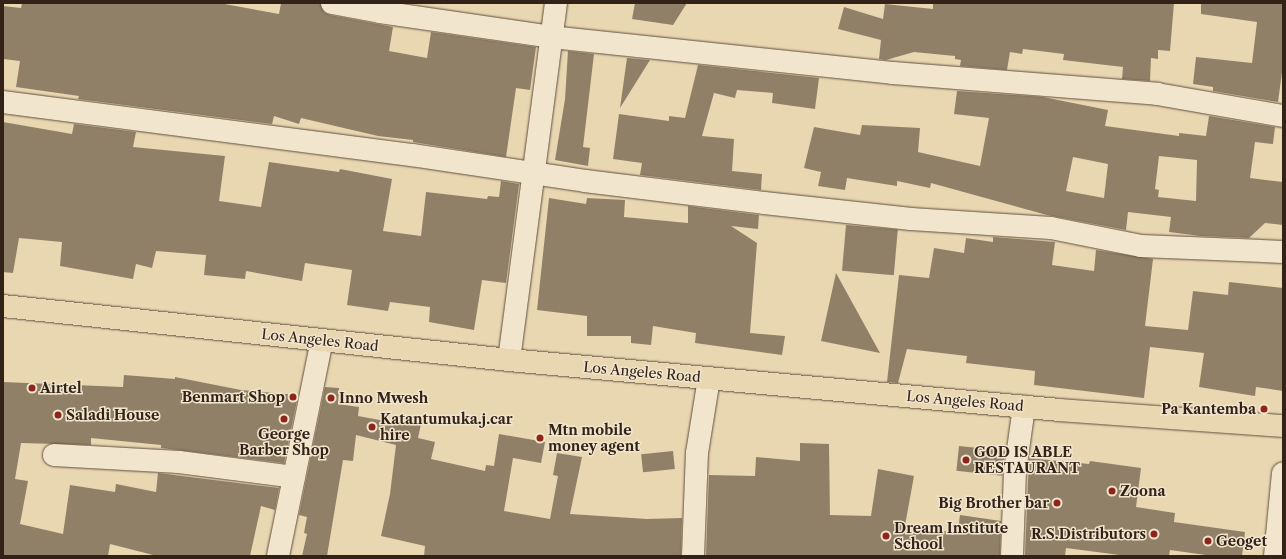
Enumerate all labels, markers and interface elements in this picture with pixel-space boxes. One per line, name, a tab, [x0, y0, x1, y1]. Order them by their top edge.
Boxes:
street label: Los Angeles Road	[260, 325, 380, 355]
street label: Los Angeles Road	[582, 358, 702, 386]
place label: Airtel	[40, 380, 82, 396]
marker: Airtel	[27, 383, 37, 393]
street label: Los Angeles Road	[905, 387, 1025, 415]
place label: Benmart Shop	[182, 389, 285, 405]
place label: Inno Mwesh	[339, 390, 428, 406]
marker: Benmart Shop	[288, 392, 298, 402]
marker: Inno Mwesh	[326, 393, 336, 403]
place label: Pa Kantemba	[1161, 401, 1256, 417]
marker: Pa Kantemba	[1259, 404, 1269, 414]
place label: Saladi House	[66, 407, 159, 423]
marker: Saladi House	[53, 410, 63, 420]
place label: Katantumuka.j.car hire	[380, 411, 513, 444]
marker: George Barber Shop	[279, 414, 289, 424]
marker: Katantumuka.j.car hire	[367, 422, 377, 432]
place label: Mtn mobile money agent	[548, 422, 640, 454]
place label: George Barber Shop	[239, 426, 329, 458]
marker: Mtn mobile money agent	[535, 433, 545, 443]
place label: GOD IS ABLE RESTAURANT	[974, 444, 1080, 476]
marker: GOD IS ABLE RESTAURANT	[961, 455, 971, 465]
place label: Zoona	[1120, 483, 1166, 499]
marker: Zoona	[1107, 486, 1117, 496]
place label: Big Brother bar	[938, 495, 1049, 511]
marker: Big Brother bar	[1052, 498, 1062, 508]
place label: Dream Institute School	[894, 520, 1008, 552]
place label: R.S.Distributors	[1031, 526, 1146, 542]
marker: R.S.Distributors	[1149, 529, 1159, 539]
marker: Dream Institute School	[881, 531, 891, 541]
place label: Geoget	[1216, 533, 1267, 549]
marker: Geoget	[1203, 536, 1213, 546]

